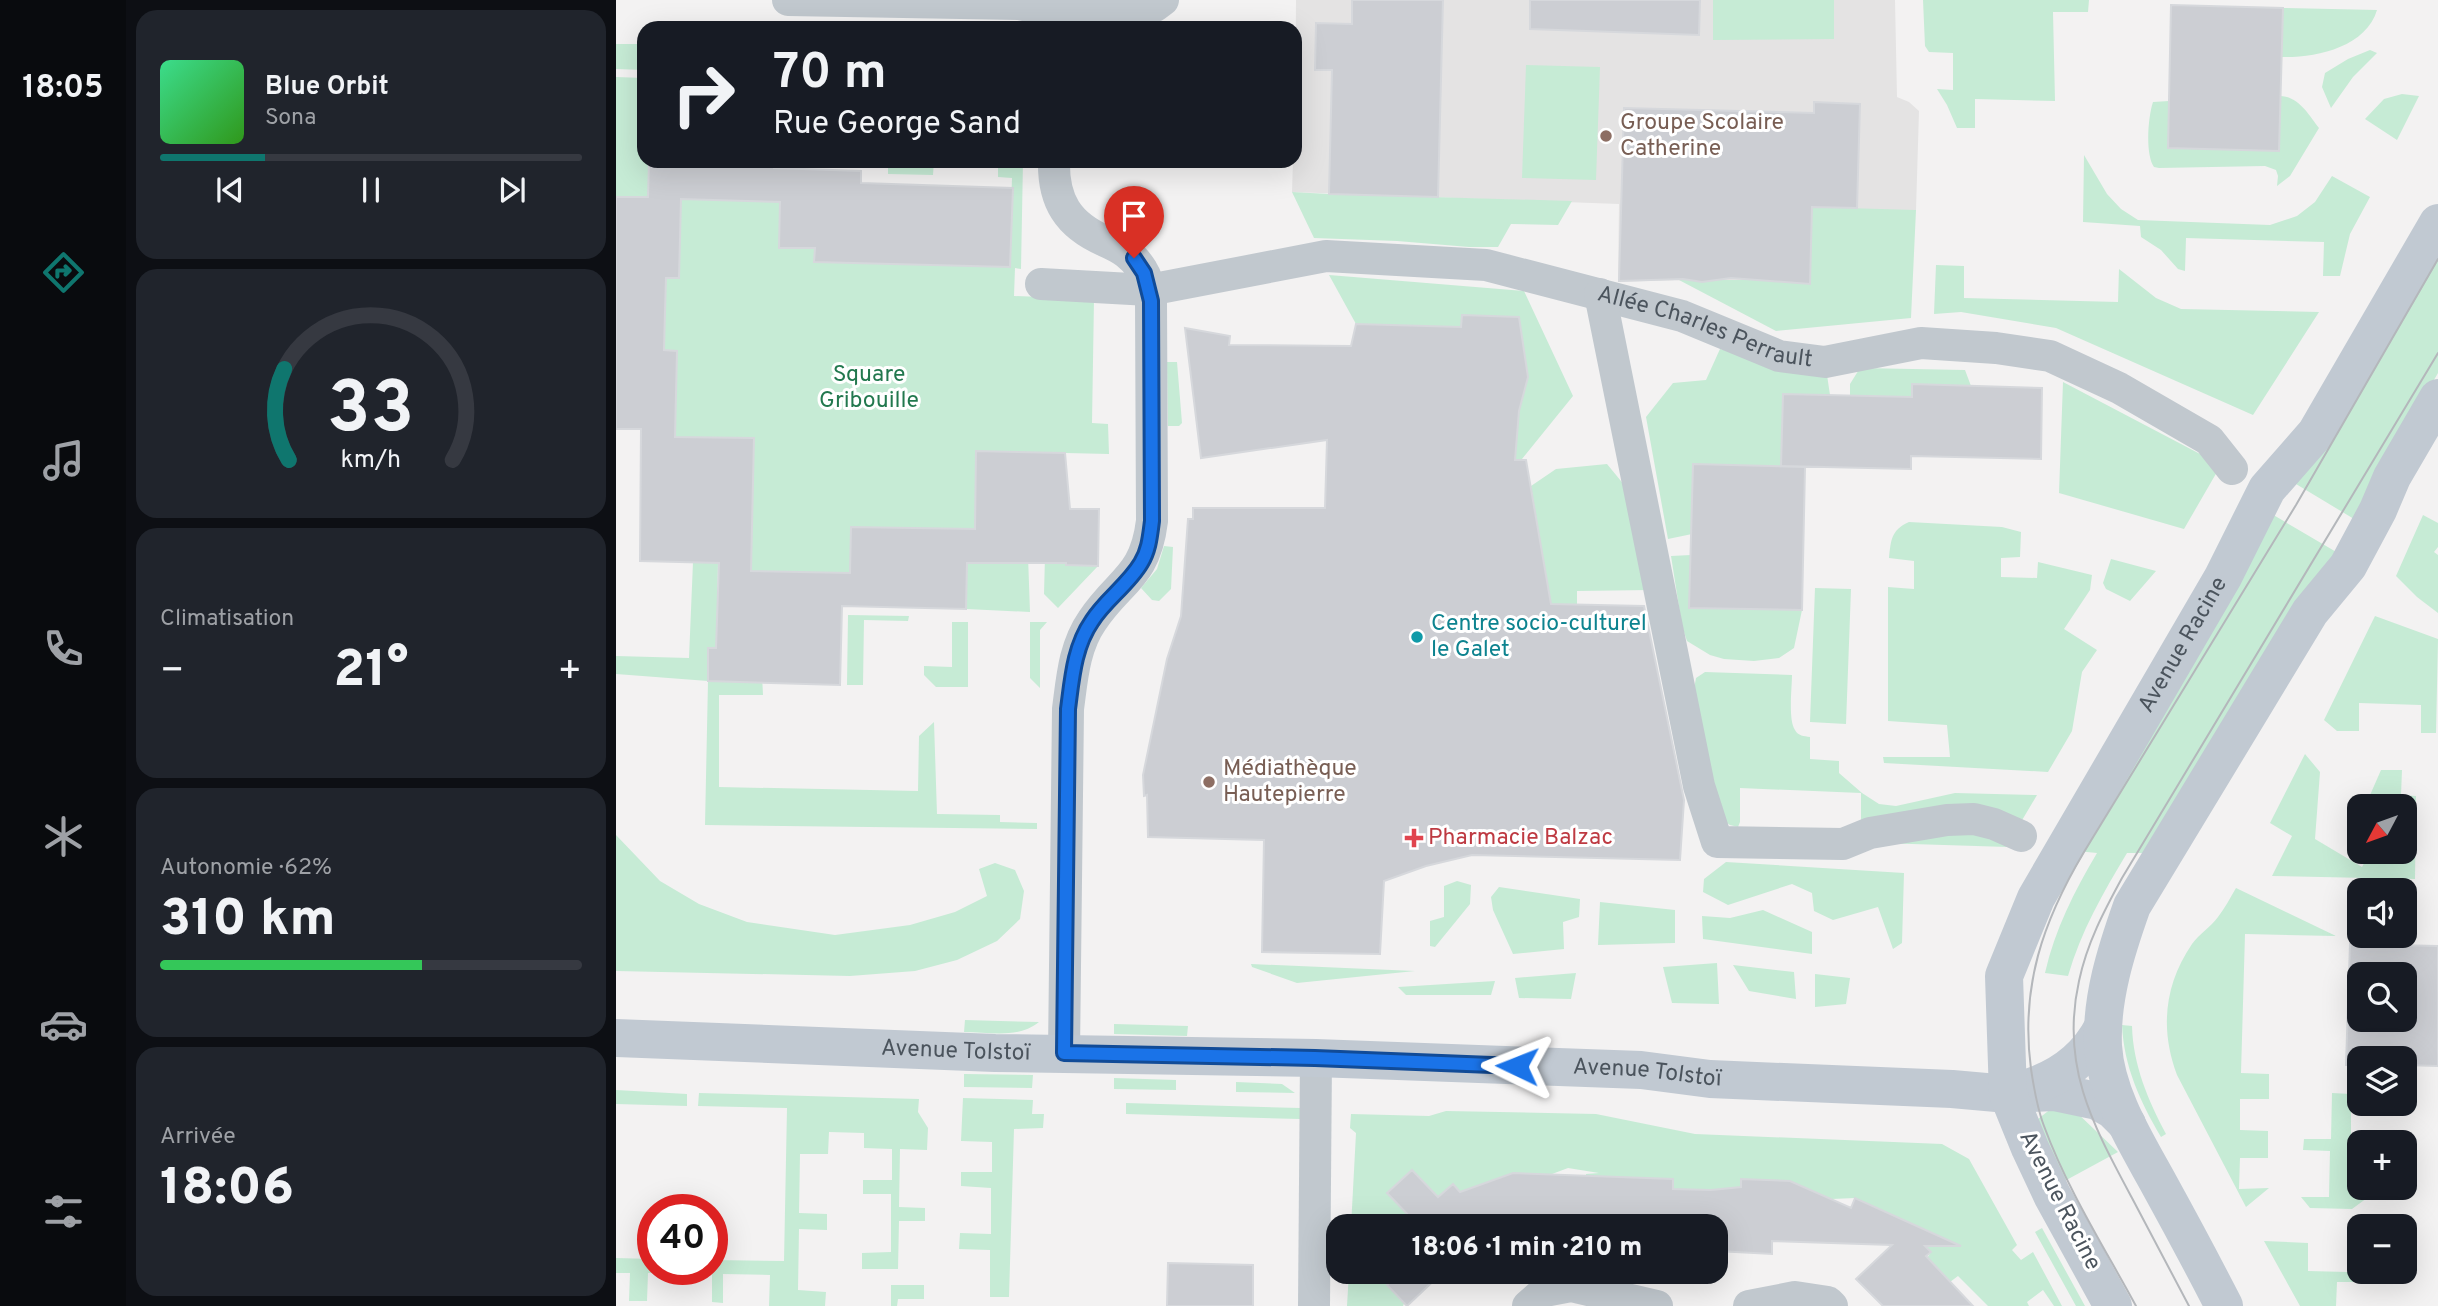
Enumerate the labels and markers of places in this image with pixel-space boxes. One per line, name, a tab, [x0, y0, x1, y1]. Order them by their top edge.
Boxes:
place label: Groupe Scolaire Catherine	[1620, 109, 1784, 164]
marker: Groupe Scolaire Catherine	[1598, 128, 1614, 144]
pin	[1104, 186, 1164, 258]
place label: Centre socio-culturel le Galet	[1431, 610, 1647, 665]
marker: Centre socio-culturel le Galet	[1409, 629, 1425, 645]
place label: Médiathèque Hautepierre	[1223, 755, 1357, 810]
marker: Médiathèque Hautepierre	[1201, 774, 1217, 790]
place label: Pharmacie Balzac	[1428, 824, 1613, 853]
marker: Pharmacie Balzac	[1406, 830, 1422, 846]

